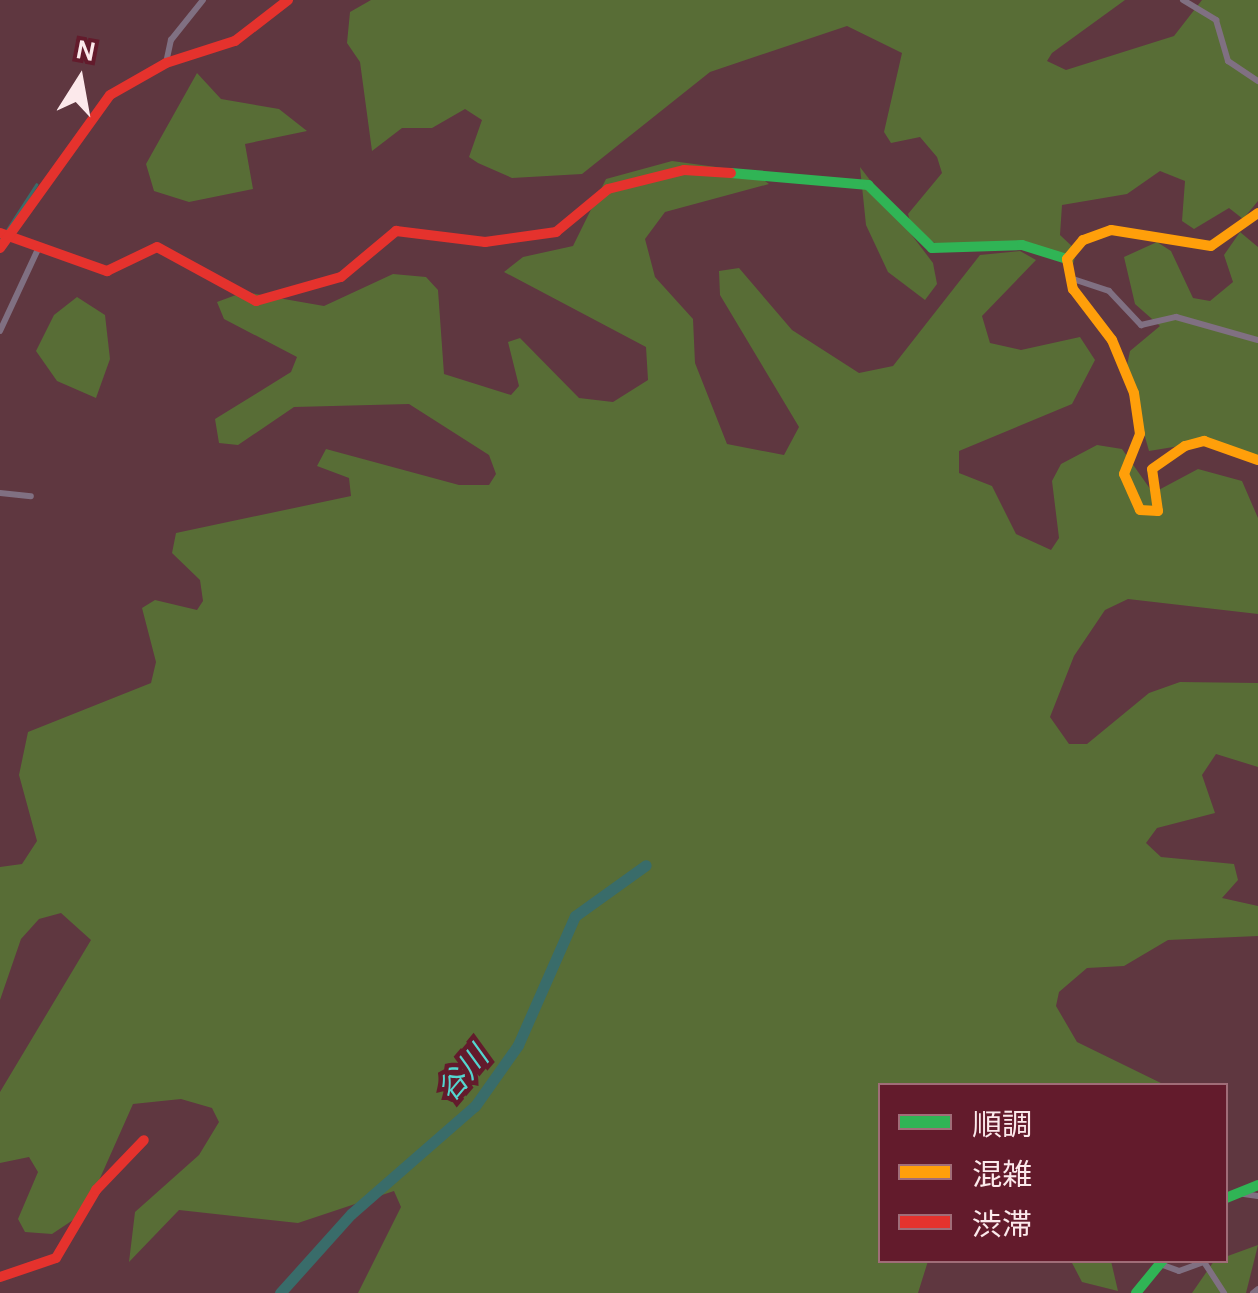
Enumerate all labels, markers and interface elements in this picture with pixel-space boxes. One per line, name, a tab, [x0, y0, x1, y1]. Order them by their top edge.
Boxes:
north arrow	[30, 30, 130, 130]
text: N	[73, 32, 99, 68]
water label: 谷川	[430, 1039, 496, 1109]
legend	[878, 1083, 1228, 1263]
text: 順調	[972, 1107, 1032, 1143]
text: 混雑	[972, 1157, 1032, 1193]
text: 渋滞	[972, 1207, 1032, 1243]

